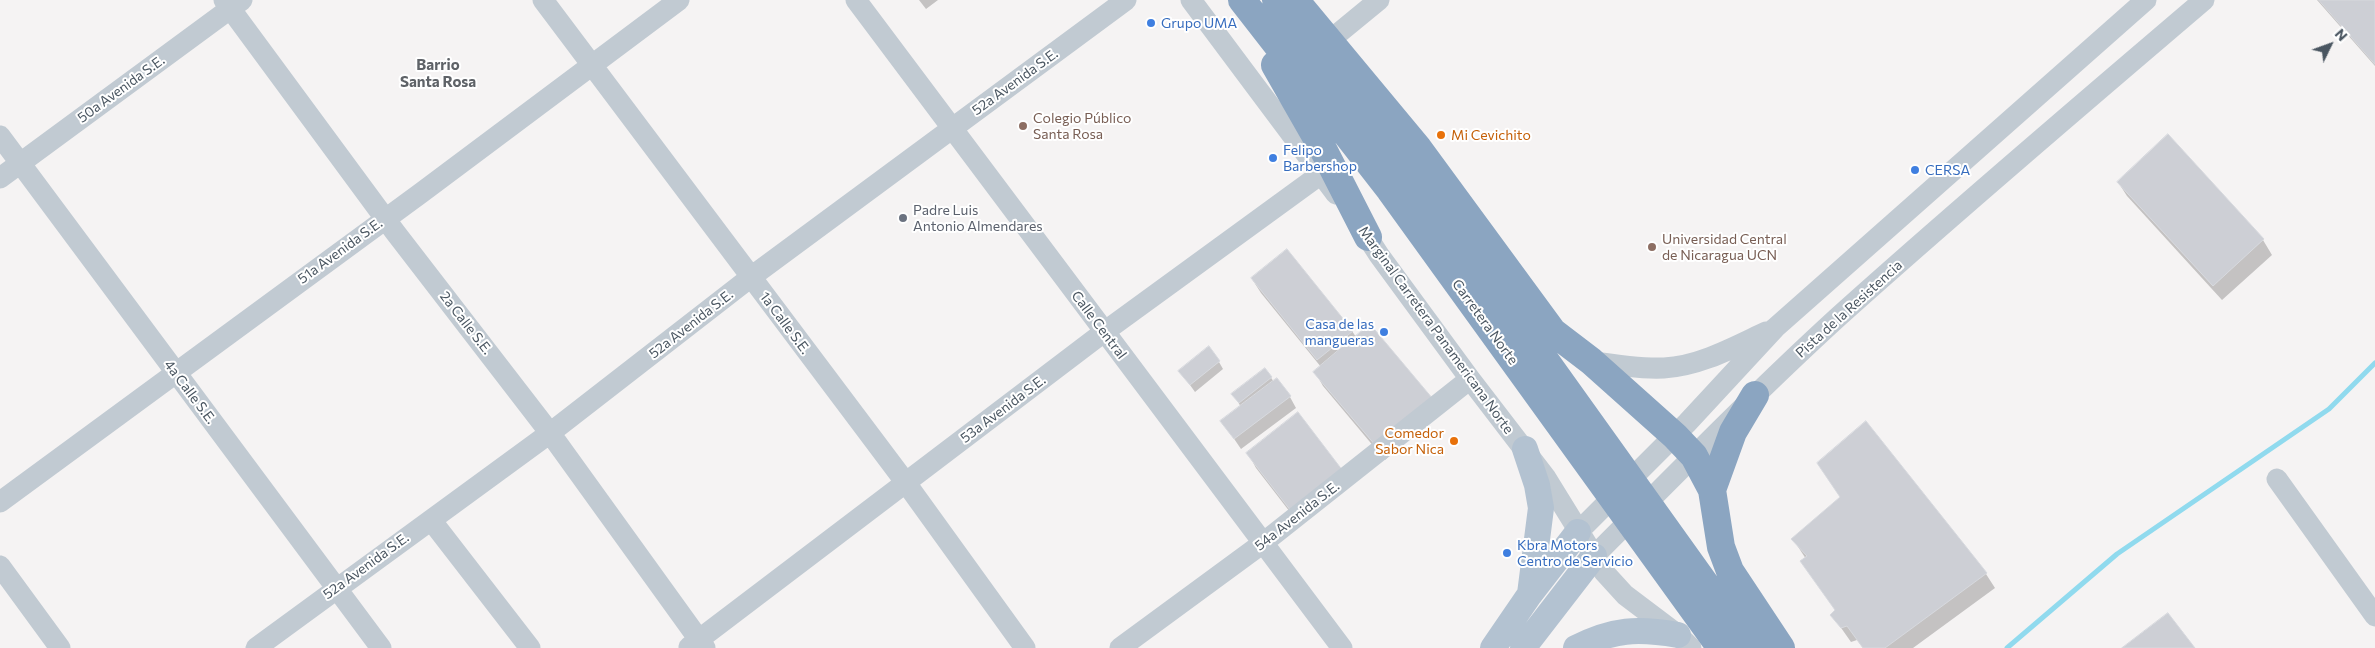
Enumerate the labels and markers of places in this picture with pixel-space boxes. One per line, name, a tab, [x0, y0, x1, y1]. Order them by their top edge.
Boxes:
place label: Grupo UMA	[1161, 15, 1237, 31]
marker: Grupo UMA	[1145, 17, 1157, 29]
place label: Colegio Público Santa Rosa	[1033, 110, 1131, 142]
marker: Colegio Público Santa Rosa	[1017, 120, 1029, 132]
place label: Mi Cevichito	[1451, 127, 1531, 143]
marker: Mi Cevichito	[1435, 129, 1447, 141]
place label: Felipo Barbershop	[1283, 142, 1357, 174]
marker: Felipo Barbershop	[1267, 152, 1279, 164]
place label: CERSA	[1925, 162, 1970, 178]
marker: CERSA	[1909, 164, 1921, 176]
place label: Padre Luis Antonio Almendares	[913, 202, 1043, 234]
marker: Padre Luis Antonio Almendares	[897, 212, 909, 224]
place label: Universidad Central de Nicaragua UCN	[1662, 231, 1787, 264]
marker: Universidad Central de Nicaragua UCN	[1646, 241, 1658, 253]
place label: Casa de las mangueras	[1305, 316, 1374, 348]
marker: Casa de las mangueras	[1378, 326, 1390, 338]
place label: Comedor Sabor Nica	[1375, 425, 1444, 458]
marker: Comedor Sabor Nica	[1448, 435, 1460, 447]
place label: Kbra Motors Centro de Servicio	[1517, 537, 1633, 570]
marker: Kbra Motors Centro de Servicio	[1501, 547, 1513, 559]

